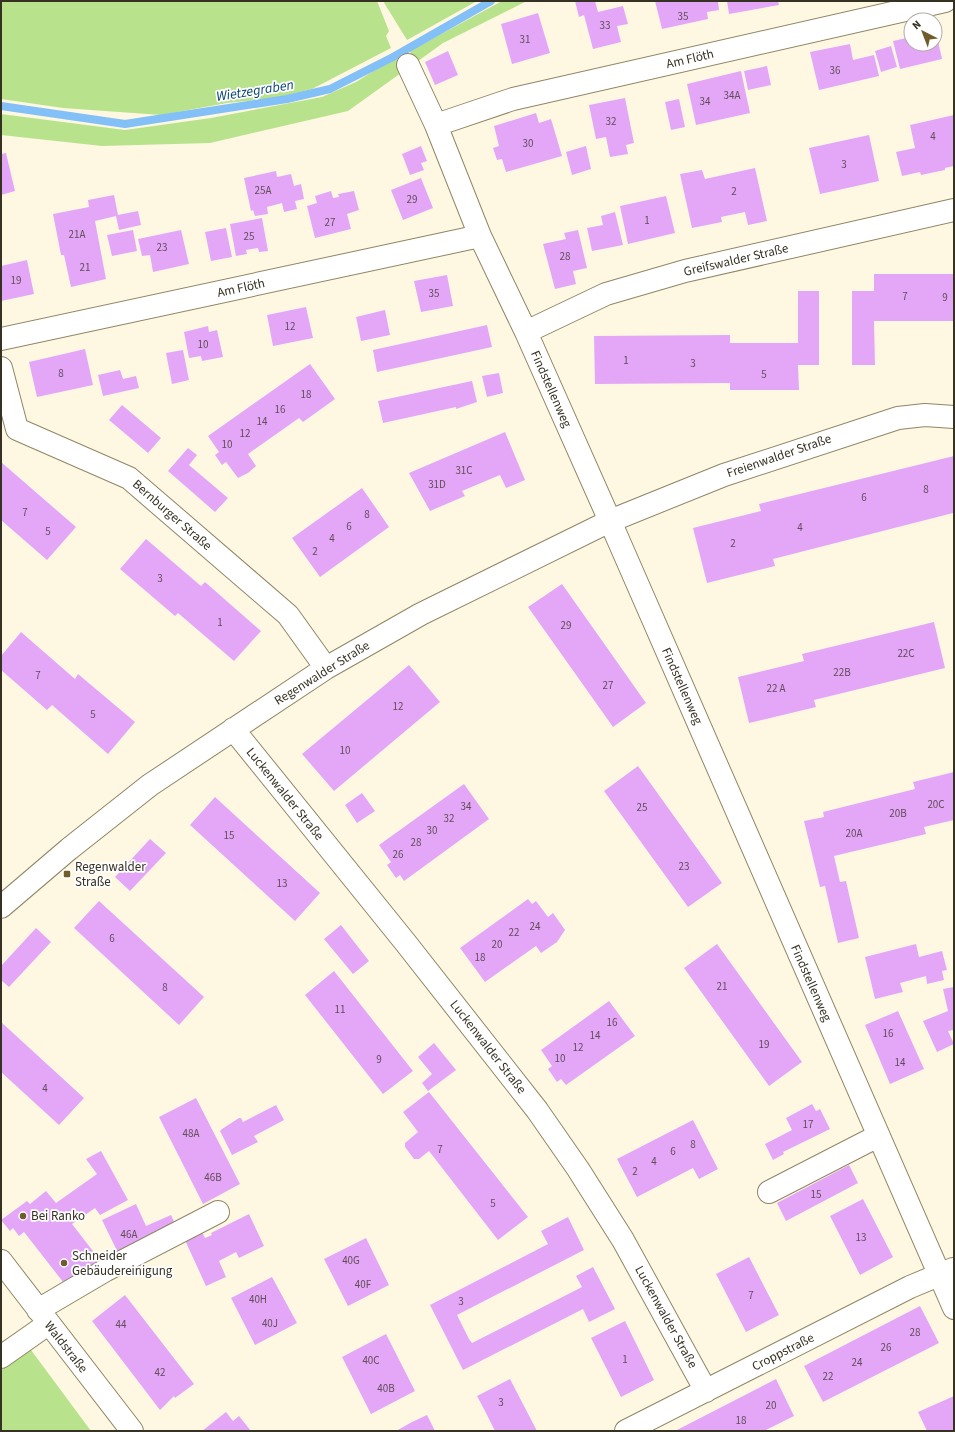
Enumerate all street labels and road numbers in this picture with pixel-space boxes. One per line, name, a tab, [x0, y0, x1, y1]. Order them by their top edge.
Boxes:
street label: Am Flöth	[664, 45, 716, 73]
street label: Greifswalder Straße	[682, 239, 790, 281]
street label: Am Flöth	[215, 274, 267, 302]
street label: Findstellenweg	[526, 348, 576, 431]
street label: Freienwalder Straße	[724, 430, 834, 482]
street label: Bernburger Straße	[128, 475, 216, 555]
street label: Regenwalder Straße	[271, 636, 373, 710]
street label: Findstellenweg	[657, 645, 707, 728]
street label: Luckenwalder Straße	[242, 744, 328, 844]
street label: Findstellenweg	[786, 942, 836, 1025]
street label: Luckenwalder Straße	[446, 996, 530, 1098]
street label: Luckenwalder Straße	[630, 1263, 702, 1371]
street label: Waldstraße	[40, 1317, 92, 1377]
street label: Croppstraße	[749, 1329, 817, 1375]

